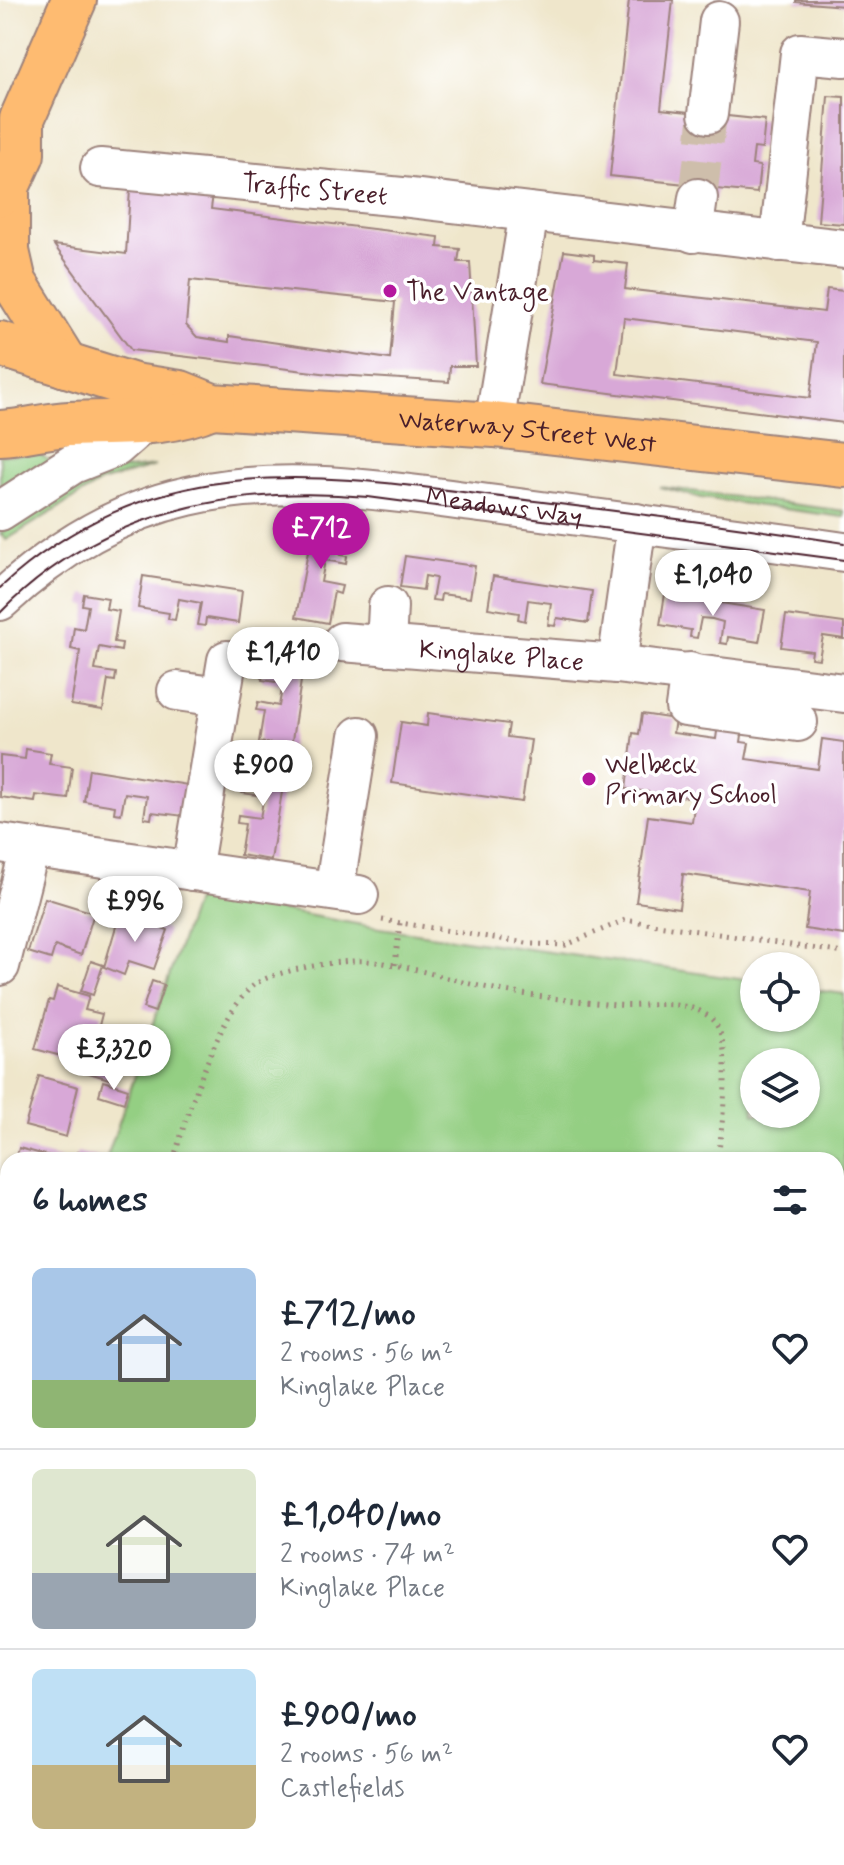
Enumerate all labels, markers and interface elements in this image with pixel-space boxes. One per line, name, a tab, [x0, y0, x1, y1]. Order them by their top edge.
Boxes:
street label: Traffic Street	[240, 167, 389, 215]
place label: The Vantage	[406, 276, 549, 312]
marker: The Vantage	[381, 282, 399, 300]
street label: Waterway Street West	[397, 404, 658, 462]
street label: Meadows Way	[424, 481, 584, 535]
pin: £712	[274, 503, 368, 571]
text: £712	[291, 512, 351, 546]
pin: £1,040	[648, 550, 778, 618]
text: £1,040	[673, 559, 753, 593]
pin: £1,410	[218, 627, 348, 695]
street label: Kinglake Place	[418, 633, 585, 680]
text: £1,410	[245, 636, 321, 670]
pin: £900	[216, 740, 310, 808]
text: £900	[232, 749, 294, 783]
place label: Welbeck Primary School	[605, 749, 777, 813]
marker: Welbeck Primary School	[580, 770, 598, 788]
pin: £996	[88, 876, 182, 944]
text: £996	[106, 885, 164, 919]
map controls	[740, 952, 820, 1128]
button: locate	[740, 952, 820, 1032]
pin: £3,320	[49, 1024, 179, 1092]
text: £3,320	[76, 1033, 152, 1067]
button: layers	[740, 1048, 820, 1128]
text: 6 homes	[32, 1178, 147, 1223]
icon: filters	[768, 1178, 812, 1222]
text: £712/mo	[280, 1292, 416, 1337]
icon: home	[96, 1300, 192, 1396]
icon: heart	[768, 1326, 812, 1370]
text: 2 rooms · 56 m²	[280, 1337, 453, 1371]
text: Kinglake Place	[280, 1371, 445, 1405]
text: £1,040/mo	[280, 1493, 441, 1538]
icon: home	[96, 1501, 192, 1597]
icon: heart	[768, 1527, 812, 1571]
text: 2 rooms · 74 m²	[280, 1538, 455, 1572]
text: Kinglake Place	[280, 1572, 445, 1606]
text: £900/mo	[280, 1693, 417, 1738]
icon: home	[96, 1701, 192, 1797]
icon: heart	[768, 1727, 812, 1771]
text: 2 rooms · 56 m²	[280, 1738, 453, 1772]
text: Castlefields	[280, 1772, 404, 1806]

